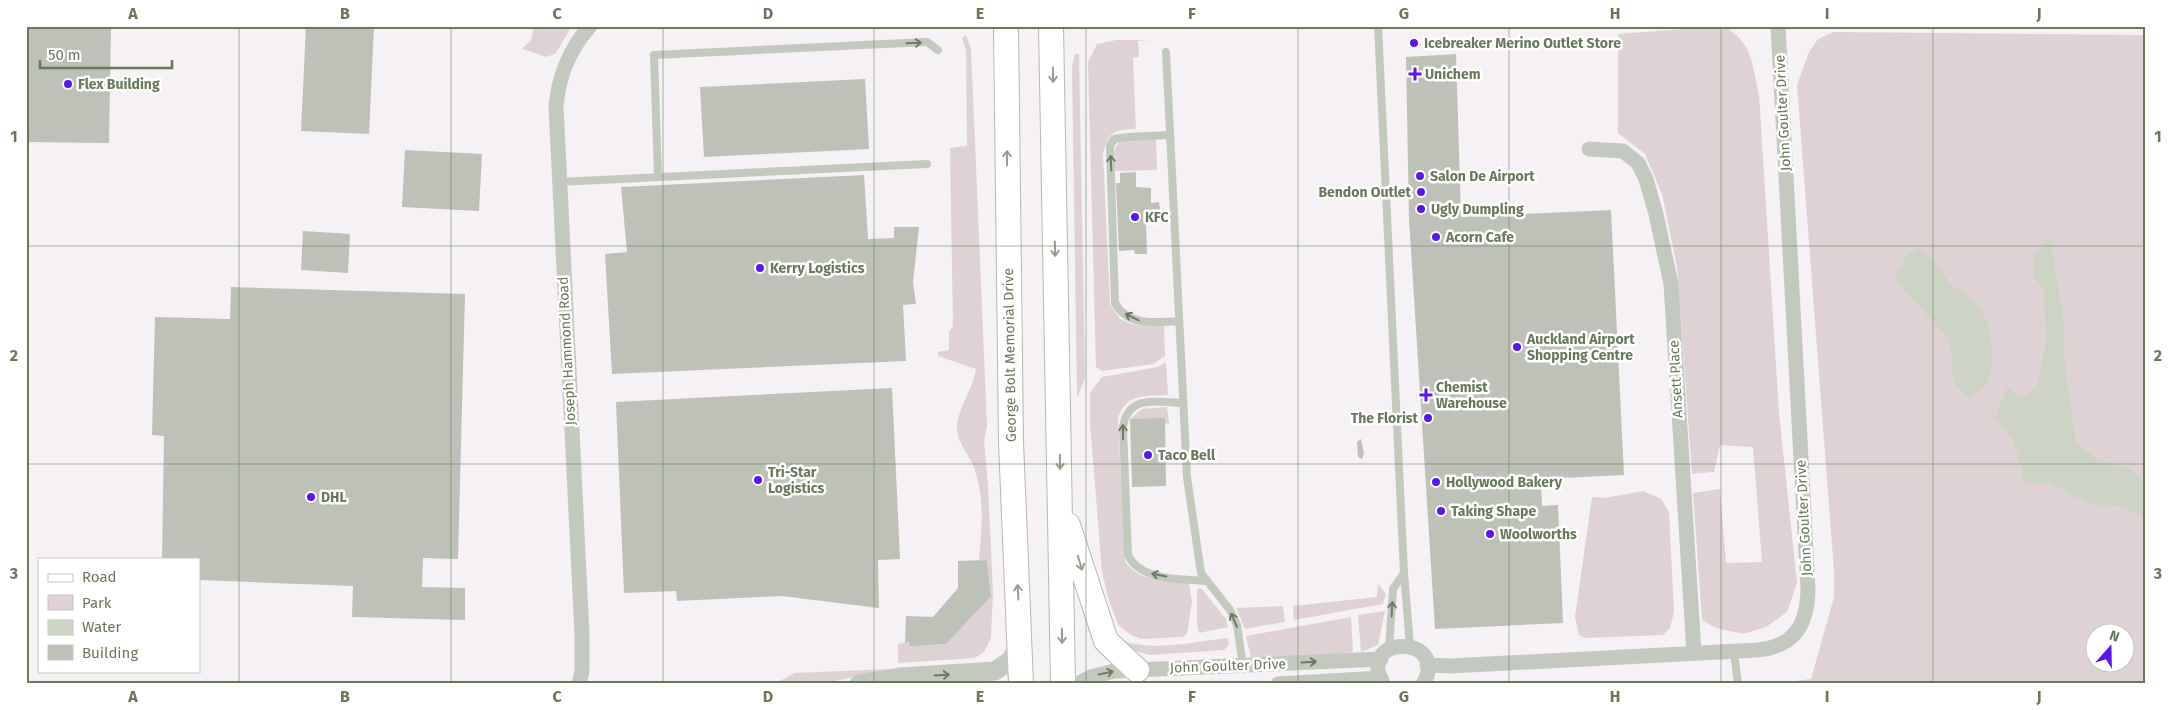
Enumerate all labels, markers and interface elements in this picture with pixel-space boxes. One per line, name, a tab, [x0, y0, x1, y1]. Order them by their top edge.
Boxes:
text: A	[127, 4, 138, 23]
text: B	[340, 4, 350, 23]
text: C	[552, 4, 562, 23]
text: D	[763, 4, 773, 23]
text: E	[976, 4, 984, 23]
text: F	[1188, 4, 1196, 23]
text: G	[1399, 4, 1409, 23]
text: H	[1610, 4, 1620, 23]
text: I	[1825, 4, 1829, 23]
text: J	[2035, 4, 2042, 23]
place label: Icebreaker Merino Outlet Store	[1424, 35, 1621, 52]
marker: Icebreaker Merino Outlet Store	[1408, 37, 1420, 49]
scale bar	[40, 38, 172, 70]
one-way arrow	[906, 38, 922, 48]
text: 50 m	[48, 46, 81, 64]
street label: John Goulter Drive	[1771, 55, 1795, 171]
one-way arrow	[1048, 66, 1058, 83]
place label: Unichem	[1425, 66, 1481, 83]
marker: Unichem	[1409, 68, 1421, 80]
place label: Flex Building	[78, 76, 160, 93]
marker: Flex Building	[62, 78, 74, 90]
text: 1	[10, 127, 18, 146]
text: 1	[2154, 127, 2162, 146]
one-way arrow	[1002, 150, 1012, 166]
one-way arrow	[1106, 156, 1116, 172]
place label: Salon De Airport	[1430, 168, 1535, 185]
marker: Salon De Airport	[1414, 170, 1426, 182]
place label: Bendon Outlet	[1318, 184, 1412, 201]
marker: Bendon Outlet	[1415, 186, 1427, 198]
place label: Ugly Dumpling	[1431, 201, 1524, 218]
marker: Ugly Dumpling	[1415, 203, 1427, 215]
place label: KFC	[1145, 209, 1168, 226]
marker: KFC	[1129, 211, 1141, 223]
place label: Acorn Cafe	[1445, 229, 1514, 246]
marker: Acorn Cafe	[1430, 231, 1442, 243]
one-way arrow	[1051, 241, 1060, 257]
place label: Kerry Logistics	[770, 260, 865, 277]
marker: Kerry Logistics	[754, 262, 766, 274]
street label: George Bolt Memorial Drive	[1000, 268, 1020, 442]
street label: Joseph Hammond Road	[555, 276, 579, 426]
one-way arrow	[1124, 312, 1139, 322]
place label: Auckland Airport Shopping Centre	[1526, 331, 1635, 364]
street label: Ansett Place	[1665, 340, 1687, 418]
marker: Auckland Airport Shopping Centre	[1511, 341, 1523, 353]
text: 2	[10, 346, 18, 365]
text: 2	[2154, 346, 2162, 365]
place label: Chemist Warehouse	[1436, 379, 1507, 412]
marker: Chemist Warehouse	[1420, 389, 1432, 401]
place label: The Florist	[1351, 410, 1419, 427]
marker: The Florist	[1422, 412, 1434, 424]
one-way arrow	[1118, 424, 1128, 440]
place label: Taco Bell	[1158, 447, 1216, 464]
marker: Taco Bell	[1142, 449, 1154, 461]
one-way arrow	[1055, 454, 1065, 470]
street label: John Goulter Drive	[1792, 460, 1816, 576]
place label: Tri-Star Logistics	[768, 464, 824, 497]
marker: Tri-Star Logistics	[752, 474, 764, 486]
place label: Hollywood Bakery	[1446, 474, 1563, 491]
marker: Hollywood Bakery	[1430, 476, 1442, 488]
place label: DHL	[321, 489, 347, 506]
marker: DHL	[305, 491, 317, 503]
place label: Taking Shape	[1451, 503, 1536, 520]
marker: Taking Shape	[1435, 505, 1447, 517]
place label: Woolworths	[1500, 526, 1577, 543]
marker: Woolworths	[1484, 528, 1496, 540]
one-way arrow	[1076, 555, 1086, 571]
legend	[38, 558, 200, 672]
text: 3	[9, 564, 18, 583]
text: 3	[2153, 564, 2162, 583]
text: Road	[82, 568, 117, 586]
one-way arrow	[1152, 570, 1168, 579]
one-way arrow	[1013, 584, 1022, 600]
text: Park	[82, 594, 112, 612]
one-way arrow	[1387, 601, 1396, 617]
one-way arrow	[1229, 613, 1239, 628]
text: Water	[82, 618, 121, 636]
north arrow	[2084, 622, 2134, 672]
text: N	[2107, 627, 2122, 646]
one-way arrow	[1057, 628, 1067, 644]
text: Building	[82, 644, 138, 662]
street label: John Goulter Drive	[1170, 655, 1286, 677]
one-way arrow	[1301, 658, 1317, 667]
one-way arrow	[1098, 668, 1114, 677]
one-way arrow	[933, 670, 949, 679]
text: A	[127, 687, 138, 706]
text: B	[340, 687, 350, 706]
text: C	[552, 687, 562, 706]
text: D	[763, 687, 773, 706]
text: E	[976, 687, 984, 706]
text: F	[1188, 687, 1196, 706]
text: G	[1399, 687, 1409, 706]
text: H	[1610, 687, 1620, 706]
text: I	[1825, 687, 1829, 706]
text: J	[2035, 687, 2042, 706]

